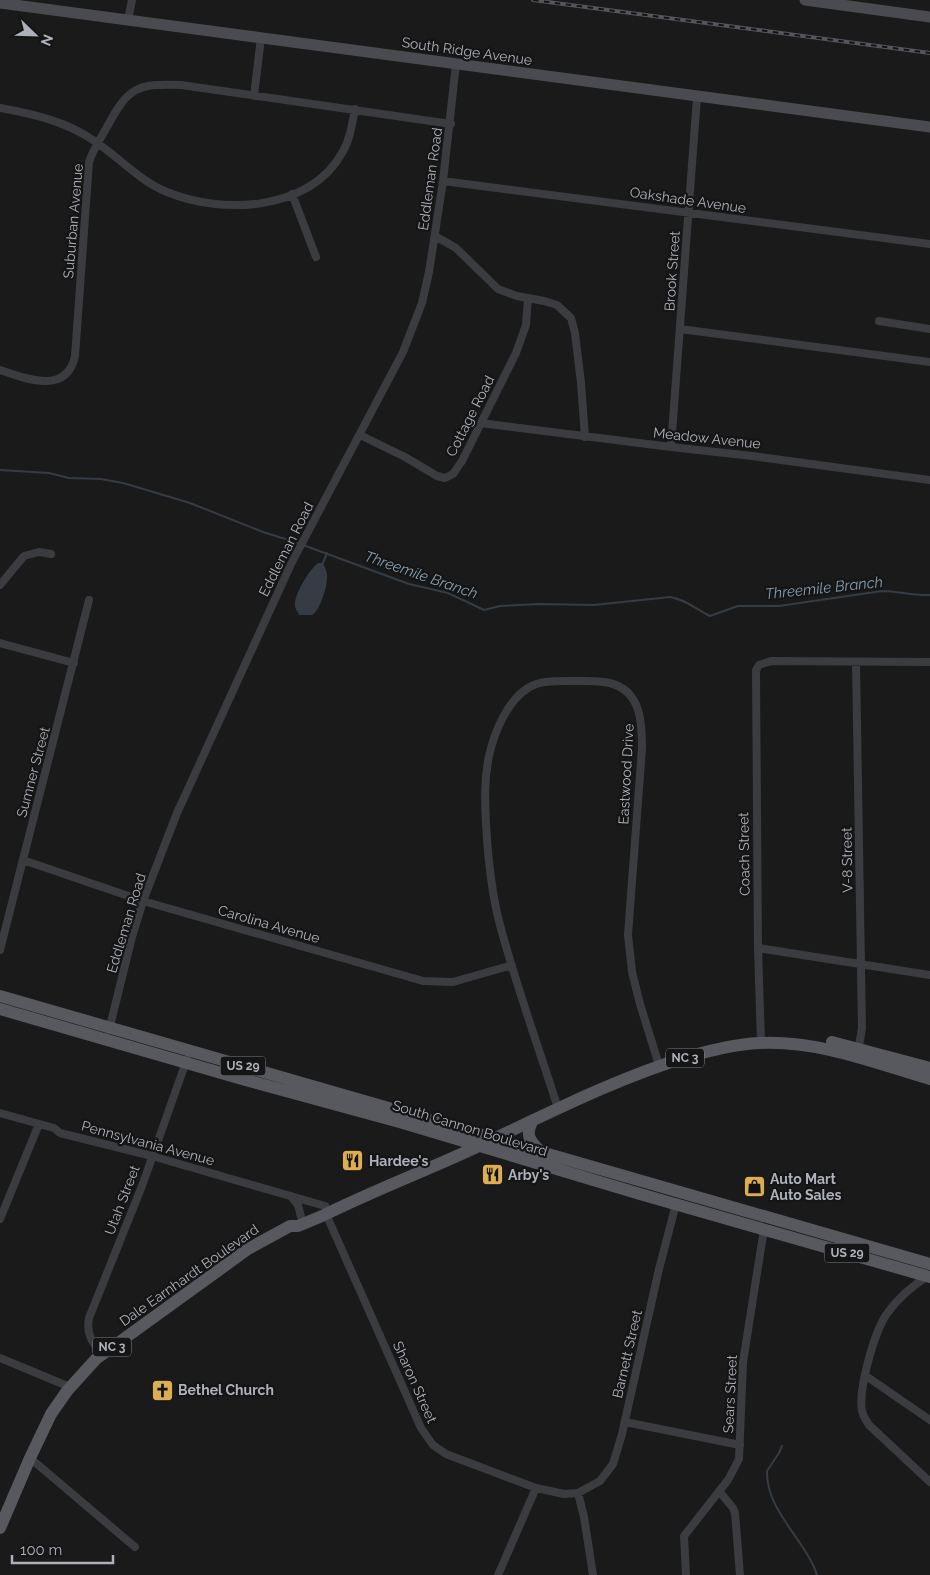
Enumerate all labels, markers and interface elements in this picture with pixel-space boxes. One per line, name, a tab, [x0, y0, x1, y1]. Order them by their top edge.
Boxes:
north arrow	[10, 10, 60, 60]
text: N	[38, 32, 56, 48]
street label: South Ridge Avenue	[401, 34, 533, 68]
street label: Eddleman Road	[415, 127, 445, 231]
street label: Suburban Avenue	[60, 163, 86, 279]
street label: Oakshade Avenue	[629, 184, 747, 216]
street label: Brook Street	[661, 230, 683, 312]
street label: Cottage Road	[443, 373, 497, 459]
street label: Meadow Avenue	[652, 424, 762, 452]
street label: Eddleman Road	[255, 499, 317, 599]
water label: Threemile Branch	[362, 547, 480, 603]
water label: Threemile Branch	[764, 573, 884, 603]
street label: Eastwood Drive	[615, 723, 637, 825]
street label: Sumner Street	[13, 725, 53, 819]
street label: Coach Street	[735, 812, 753, 896]
street label: V-8 Street	[838, 827, 856, 893]
street label: Eddleman Road	[103, 871, 149, 975]
street label: Carolina Avenue	[216, 902, 322, 946]
road number: NC 3	[666, 1048, 704, 1068]
road number: US 29	[220, 1056, 266, 1076]
street label: South Cannon Boulevard	[391, 1097, 549, 1159]
street label: Pennsylvania Avenue	[80, 1118, 216, 1168]
restaurant icon: Hardee's	[341, 1149, 365, 1173]
place label: Hardee's	[369, 1153, 428, 1169]
street label: Utah Street	[101, 1163, 143, 1237]
restaurant icon: Arby's	[480, 1163, 504, 1187]
place label: Arby's	[508, 1167, 549, 1183]
place label: Auto Mart Auto Sales	[770, 1171, 841, 1203]
shop icon: Auto Mart Auto Sales	[742, 1175, 766, 1199]
street label: Dale Earnhardt Boulevard	[116, 1221, 262, 1329]
road number: US 29	[824, 1244, 870, 1262]
street label: Barnett Street	[609, 1308, 645, 1400]
road number: NC 3	[93, 1338, 131, 1356]
street label: Sharon Street	[390, 1339, 440, 1426]
street label: Sears Street	[720, 1354, 740, 1434]
church icon: Bethel Church	[150, 1378, 174, 1402]
place label: Bethel Church	[178, 1382, 274, 1398]
scale bar	[12, 1532, 114, 1564]
text: 100 m	[20, 1541, 62, 1559]

